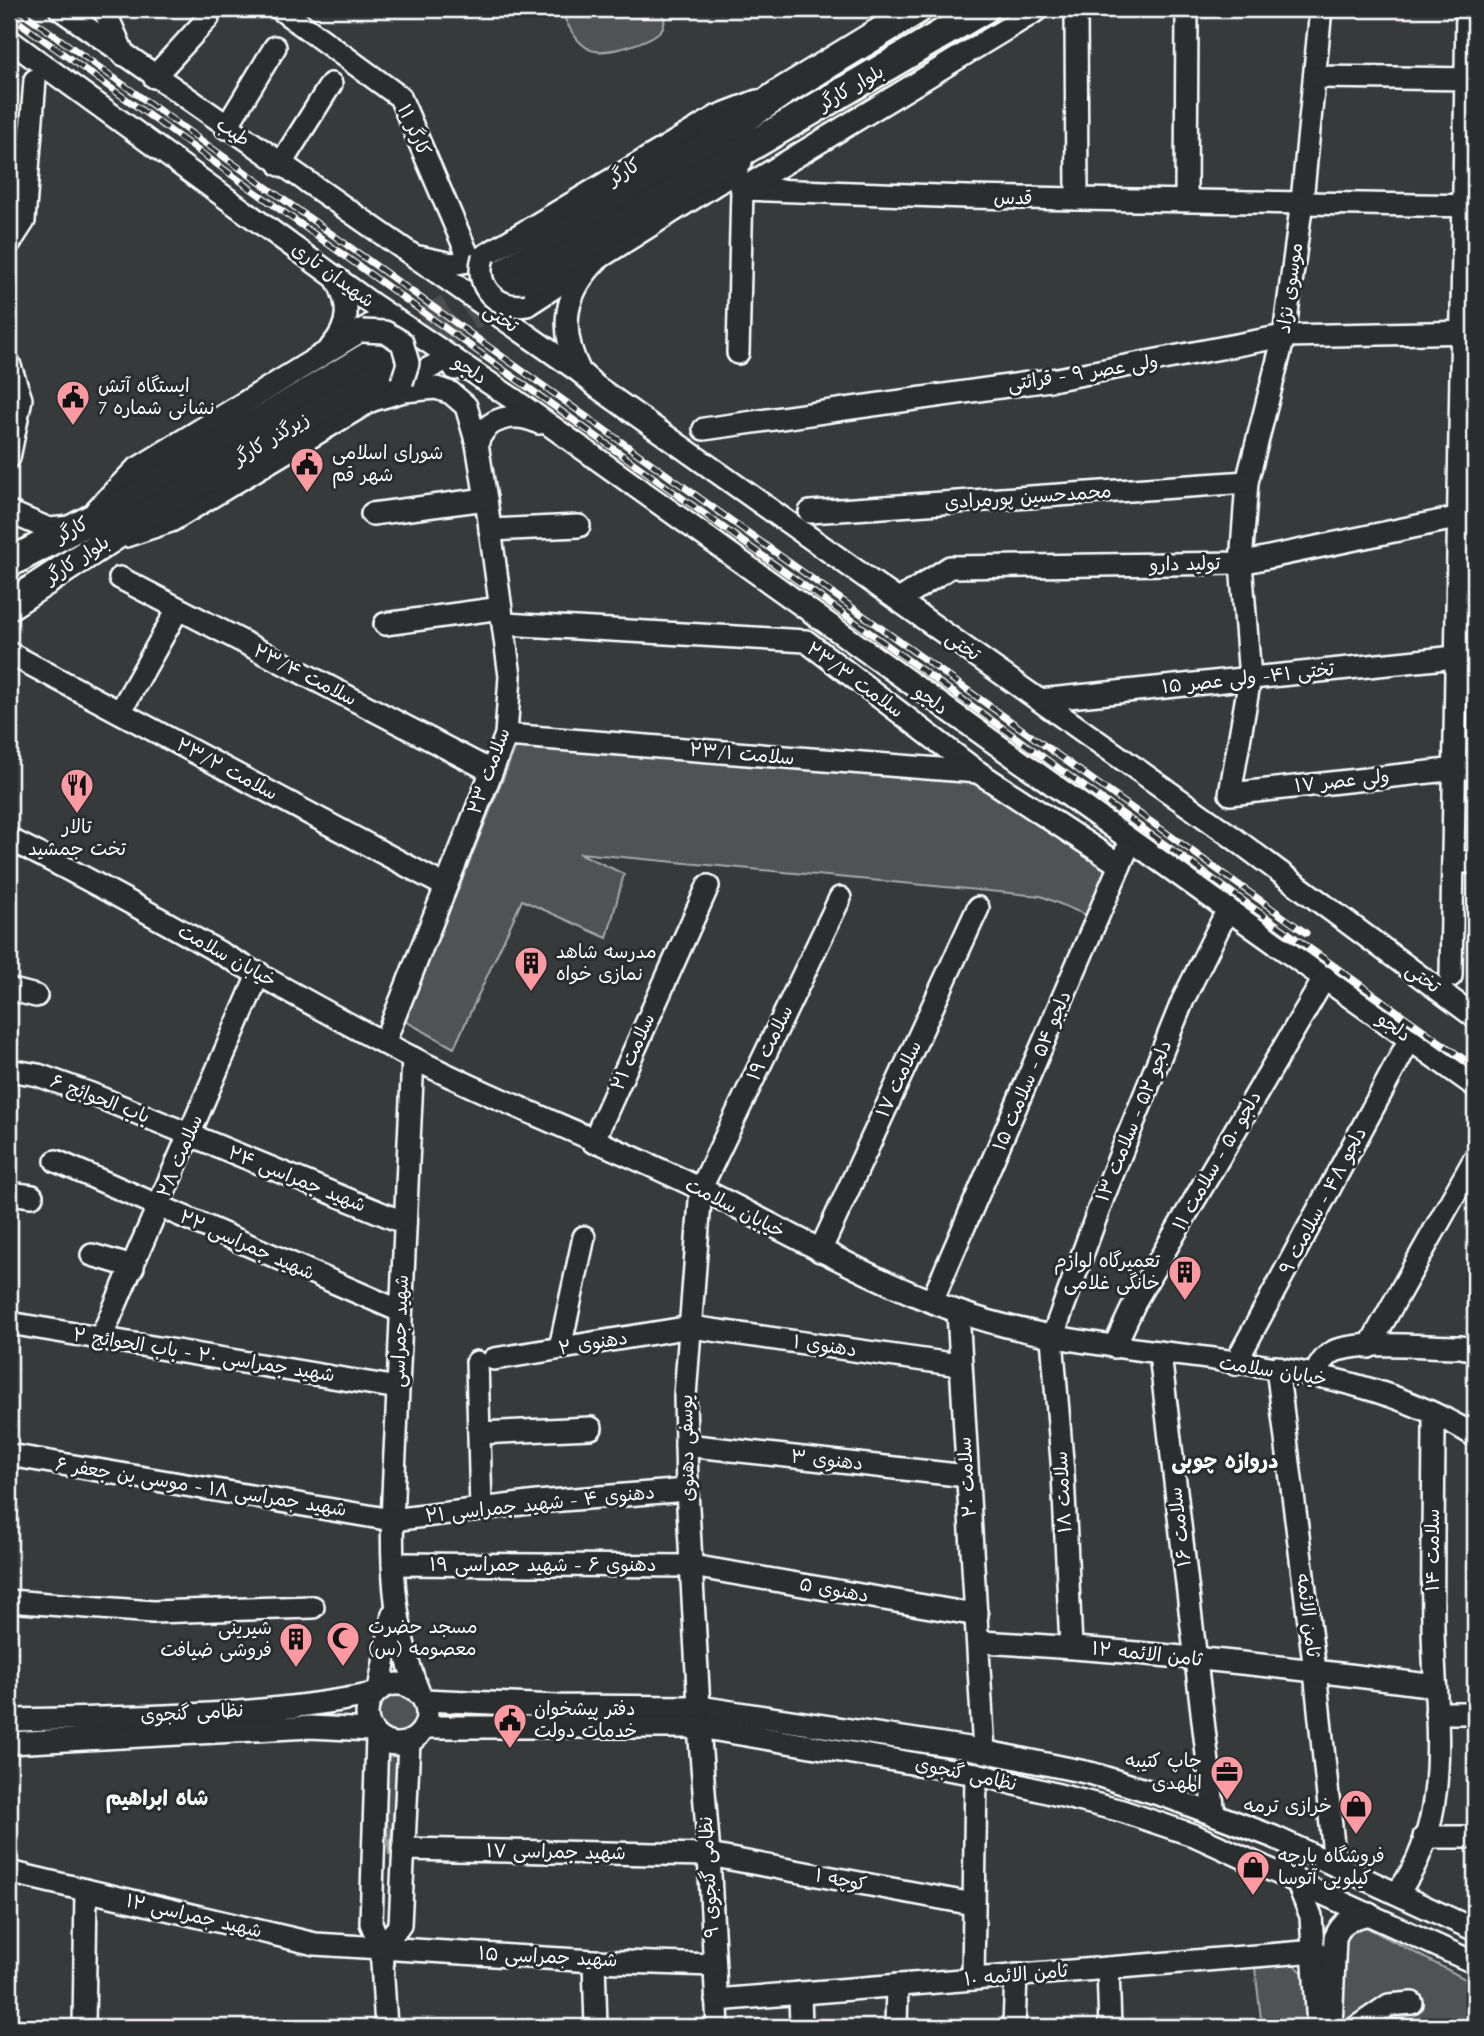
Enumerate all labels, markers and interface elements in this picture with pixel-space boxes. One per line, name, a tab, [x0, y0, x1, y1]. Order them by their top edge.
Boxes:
street label: بلوار کارگر	[812, 60, 888, 117]
street label: کارگر ۱۱	[393, 101, 435, 159]
street label: طیب	[212, 113, 254, 151]
street label: کارگر	[602, 154, 644, 191]
street label: قدس	[993, 187, 1033, 209]
street label: شهیدان تاری	[288, 238, 378, 312]
street label: موسوی نژاد	[1273, 241, 1308, 335]
street label: تختی	[479, 299, 523, 339]
street label: دلجو	[448, 350, 491, 389]
street label: ولی عصر ۹ - قرائتی	[1006, 350, 1160, 397]
place label: ایستگاه آتش نشانی شماره 7	[98, 375, 214, 420]
public building icon: ایستگاه آتش نشانی شماره 7	[54, 378, 92, 427]
street label: زیرگذر کارگر	[227, 408, 313, 471]
place label: شورای اسلامی شهر قم	[332, 442, 443, 489]
public building icon: شورای اسلامی شهر قم	[288, 445, 326, 494]
street label: محمدحسین پورمرادی	[944, 480, 1112, 515]
street label: کارگر	[50, 512, 92, 549]
street label: بلوار کارگر	[39, 531, 113, 590]
street label: تولید دارو	[1148, 552, 1221, 577]
street label: تختی	[941, 626, 985, 667]
street label: سلامت ۲۳/۳	[802, 638, 908, 722]
street label: سلامت ۲۳/۴	[250, 640, 360, 710]
street label: تختی ۴۱- ولی عصر ۱۵	[1161, 658, 1336, 699]
street label: دلجو	[909, 680, 952, 719]
street label: سلامت ۲۳	[463, 725, 515, 817]
street label: سلامت ۲۳/۲	[173, 733, 281, 805]
street label: سلامت ۲۳/۱	[689, 738, 795, 770]
street label: ولی عصر ۱۷	[1294, 765, 1391, 798]
restaurant icon: تالار تخت جمشید	[58, 766, 96, 815]
place label: تالار تخت جمشید	[28, 816, 127, 860]
street label: خیابان سلامت	[174, 920, 280, 992]
place label: مدرسه شاهد نمازی خواه	[556, 941, 657, 985]
building icon: مدرسه شاهد نمازی خواه	[512, 944, 550, 993]
street label: تختی	[1401, 958, 1445, 999]
street label: دلجو ۵۴ - سلامت ۱۵	[988, 988, 1076, 1154]
street label: سلامت ۱۹	[742, 1002, 798, 1084]
street label: دلجو	[1372, 1007, 1415, 1046]
street label: سلامت ۲۱	[606, 1010, 660, 1094]
street label: سلامت ۱۷	[872, 1037, 926, 1121]
street label: دلجو ۵۲ - سلامت ۱۳	[1092, 1037, 1176, 1205]
street label: باب الحوائج ۶	[47, 1070, 153, 1129]
street label: دلجو ۵۰ - سلامت ۱۱	[1168, 1087, 1266, 1235]
street label: سلامت ۲۸	[153, 1111, 207, 1201]
street label: دلجو ۴۸ - سلامت ۹	[1275, 1124, 1371, 1278]
street label: شهید جمراسی ۲۴	[225, 1141, 369, 1218]
street label: خیابان سلامت	[682, 1173, 788, 1243]
street label: شهید جمراسی ۲۲	[176, 1205, 318, 1285]
place label: تعمیرگاه لوازم خانگی غلامی	[1054, 1250, 1160, 1295]
building icon: تعمیرگاه لوازم خانگی غلامی	[1166, 1253, 1204, 1302]
street label: شهید جمراسی	[387, 1274, 414, 1388]
street label: شهید جمراسی ۲۰ - باب الحوائج ۲	[71, 1323, 336, 1388]
street label: دهنوی ۲	[557, 1327, 629, 1360]
street label: دهنوی ۱	[792, 1331, 858, 1362]
street label: خیابان سلامت	[1218, 1352, 1328, 1390]
street label: یوسفی دهنوی	[675, 1394, 700, 1502]
street label: سلامت ۲۰	[953, 1436, 981, 1518]
street label: دهنوی ۳	[790, 1445, 864, 1476]
district label: دروازه چوبی	[1172, 1449, 1278, 1474]
street label: سلامت ۱۸	[1050, 1450, 1076, 1534]
street label: شهید جمراسی ۱۸ - موسی بن جعفر ۶	[54, 1453, 348, 1522]
street label: دهنوی ۴ - شهید جمراسی ۲۱	[424, 1481, 656, 1528]
street label: سلامت ۱۶	[1164, 1486, 1196, 1568]
street label: سلامت ۱۴	[1422, 1509, 1444, 1591]
street label: دهنوی ۶ - شهید جمراسی ۱۹	[430, 1554, 656, 1577]
street label: ثامن الائمه	[1292, 1572, 1324, 1659]
street label: دهنوی ۵	[797, 1573, 870, 1608]
place label: مسجد حضرت معصومه (س)	[368, 1616, 478, 1660]
place label: شیرینی فروشی ضیافت	[160, 1617, 272, 1662]
mosque icon: مسجد حضرت معصومه (س)	[324, 1619, 362, 1668]
building icon: شیرینی فروشی ضیافت	[277, 1620, 315, 1669]
street label: ثامن الائمه ۱۲	[1091, 1637, 1204, 1671]
place label: دفتر پیشخوان خدمات دولت	[534, 1698, 637, 1742]
street label: نظامی گنجوی	[140, 1699, 244, 1728]
public building icon: دفتر پیشخوان خدمات دولت	[491, 1701, 529, 1750]
place label: چاپ‌ کتیبه المهدی	[1125, 1750, 1202, 1794]
street label: نظامی گنجوی	[913, 1753, 1019, 1796]
office icon: چاپ‌ کتیبه المهدی	[1208, 1753, 1246, 1802]
district label: شاه ابراهیم	[106, 1786, 208, 1814]
shop icon: خرازی ترمه	[1337, 1787, 1375, 1836]
place label: خرازی ترمه	[1244, 1795, 1332, 1817]
street label: نظامی گنجوی ۹	[695, 1816, 724, 1938]
street label: شهید جمراسی ۱۷	[486, 1840, 626, 1865]
place label: فروشگاه پارچه کیلویی آتوسا	[1278, 1845, 1385, 1890]
shop icon: فروشگاه پارچه کیلویی آتوسا	[1234, 1848, 1272, 1897]
street label: کوچه ۱	[813, 1864, 869, 1897]
street label: شهید جمراسی ۱۲	[124, 1890, 264, 1943]
street label: شهید جمراسی ۱۵	[478, 1942, 618, 1973]
street label: ثامن الائمه ۱۰	[963, 1959, 1069, 1990]

